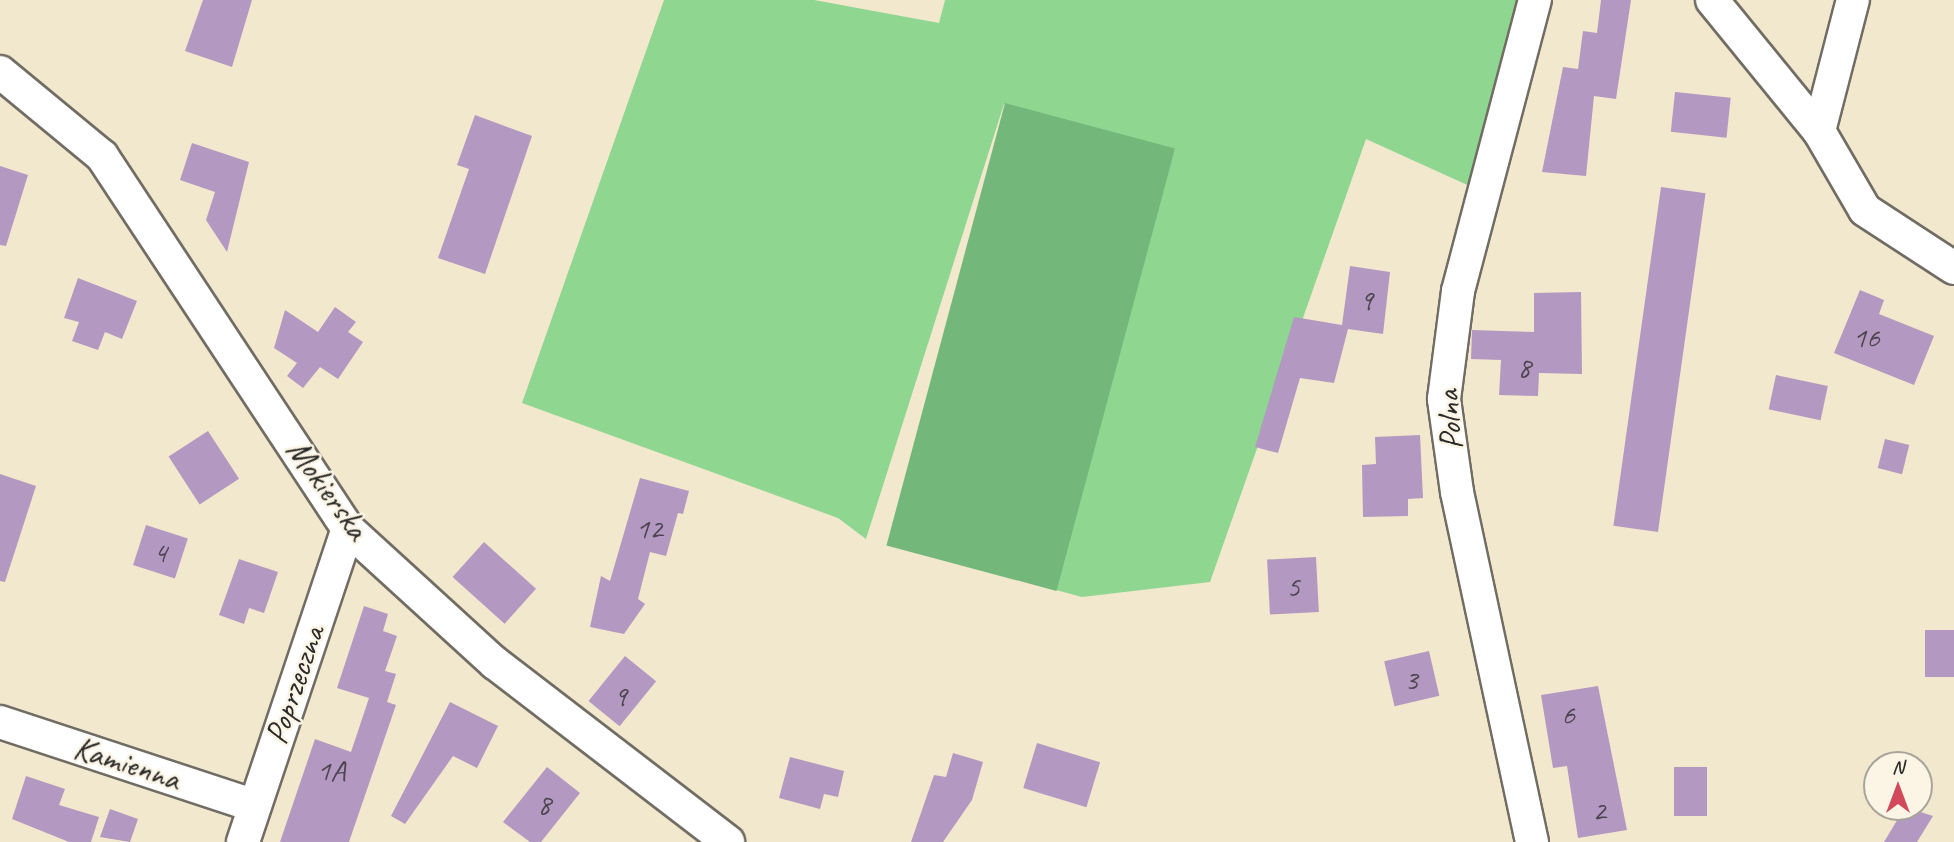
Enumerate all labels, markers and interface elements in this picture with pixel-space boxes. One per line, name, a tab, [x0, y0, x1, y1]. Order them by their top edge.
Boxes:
house number: 9	[1359, 282, 1373, 318]
house number: 16	[1853, 319, 1879, 355]
house number: 8	[1517, 349, 1531, 385]
street label: Polna	[1428, 389, 1472, 451]
street label: Mokierska	[277, 432, 377, 548]
house number: 12	[636, 510, 662, 546]
house number: 4	[153, 534, 167, 570]
house number: 5	[1286, 568, 1300, 604]
street label: Poprzeczna	[256, 621, 334, 749]
house number: 3	[1404, 661, 1418, 697]
house number: 9	[613, 678, 627, 714]
house number: 6	[1561, 696, 1575, 732]
street label: Kamienna	[69, 728, 185, 800]
north arrow	[1863, 751, 1933, 821]
house number: 1A	[317, 752, 345, 788]
text: N	[1892, 755, 1904, 779]
house number: 8	[537, 786, 551, 822]
house number: 2	[1592, 792, 1606, 828]

